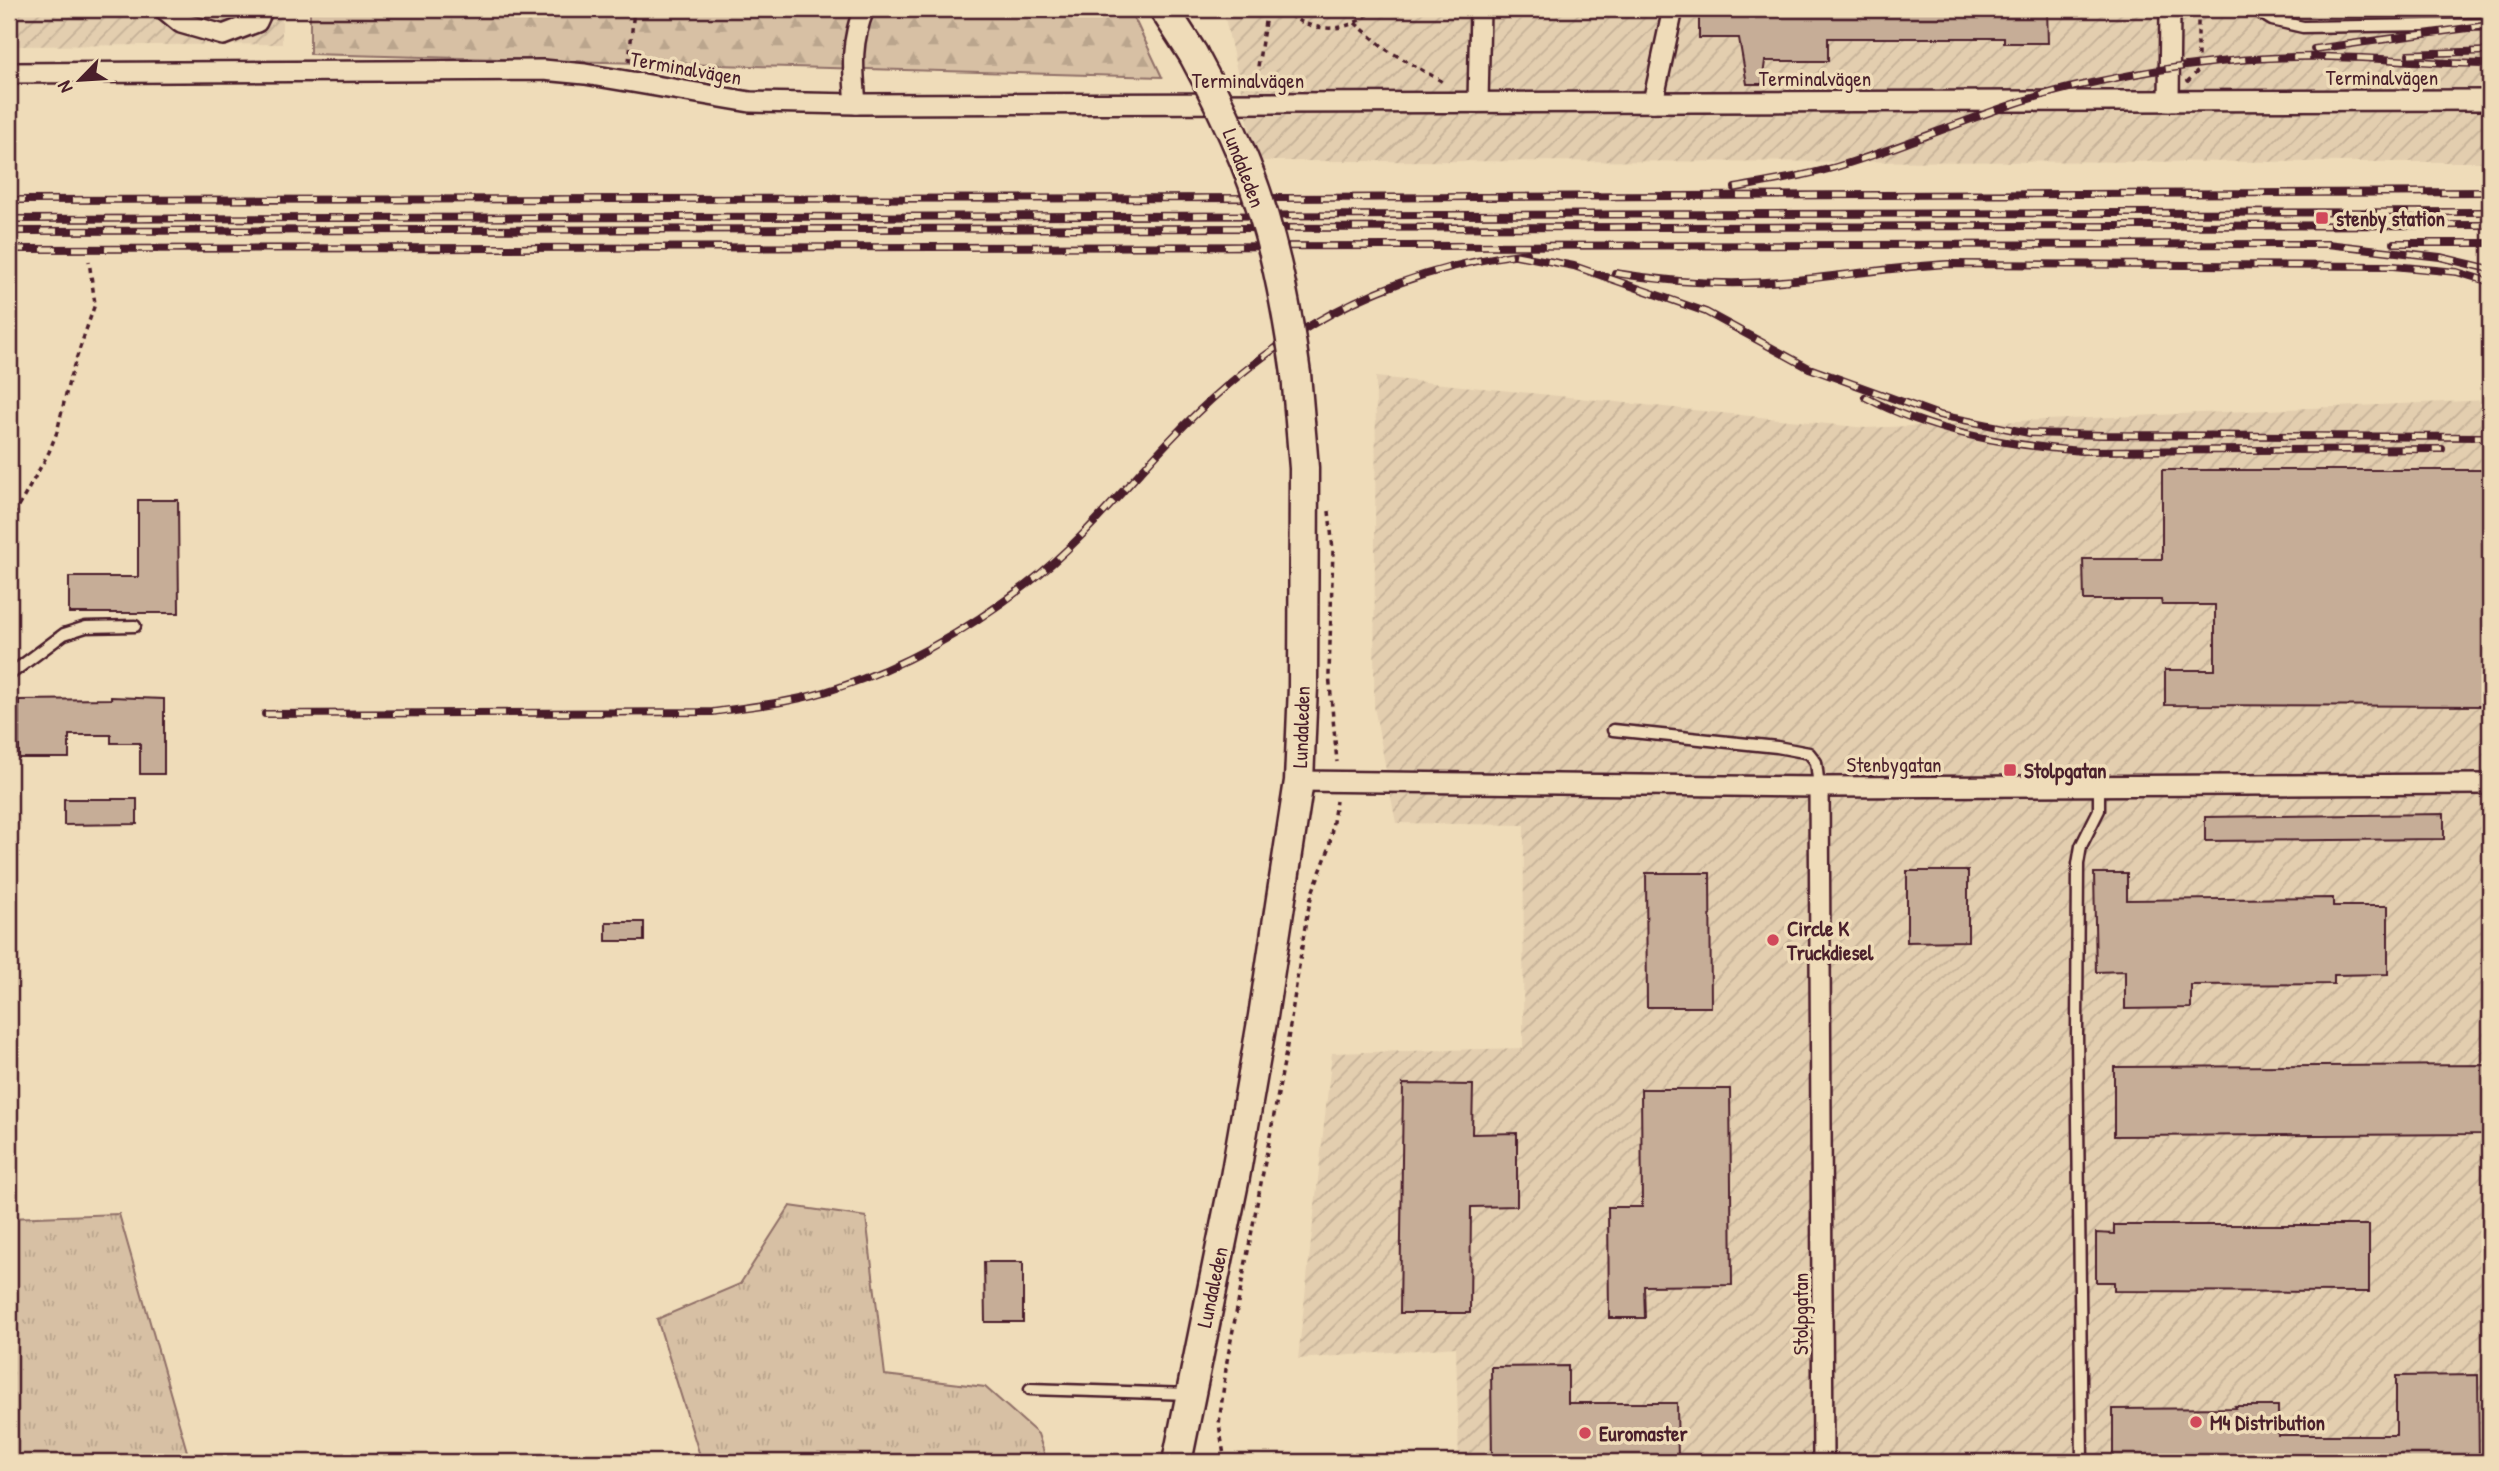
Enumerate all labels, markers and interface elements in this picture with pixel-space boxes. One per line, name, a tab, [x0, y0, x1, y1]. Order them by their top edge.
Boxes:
street label: Terminalvägen	[628, 44, 744, 92]
north arrow	[46, 46, 116, 116]
street label: Terminalvägen	[2326, 63, 2438, 92]
street label: Terminalvägen	[1759, 64, 1871, 93]
street label: Terminalvägen	[1192, 66, 1304, 95]
text: N	[51, 77, 79, 97]
street label: Lundaleden	[1216, 124, 1272, 212]
place label: stenby station	[2336, 204, 2445, 234]
marker: stenby station	[2314, 210, 2330, 226]
street label: Lundaleden	[1285, 685, 1317, 769]
street label: Stenbygatan	[1847, 750, 1941, 779]
place label: Stolpgatan	[2024, 756, 2106, 786]
marker: Stolpgatan	[2002, 762, 2018, 778]
place label: Circle K Truckdiesel	[1786, 914, 1874, 967]
marker: Circle K Truckdiesel	[1765, 932, 1781, 948]
street label: Lundaleden	[1189, 1244, 1235, 1330]
street label: Stolpgatan	[1786, 1273, 1815, 1355]
place label: M4 Distribution	[2210, 1408, 2325, 1437]
marker: M4 Distribution	[2188, 1414, 2204, 1430]
place label: Euromaster	[1599, 1419, 1688, 1448]
marker: Euromaster	[1577, 1425, 1593, 1441]

